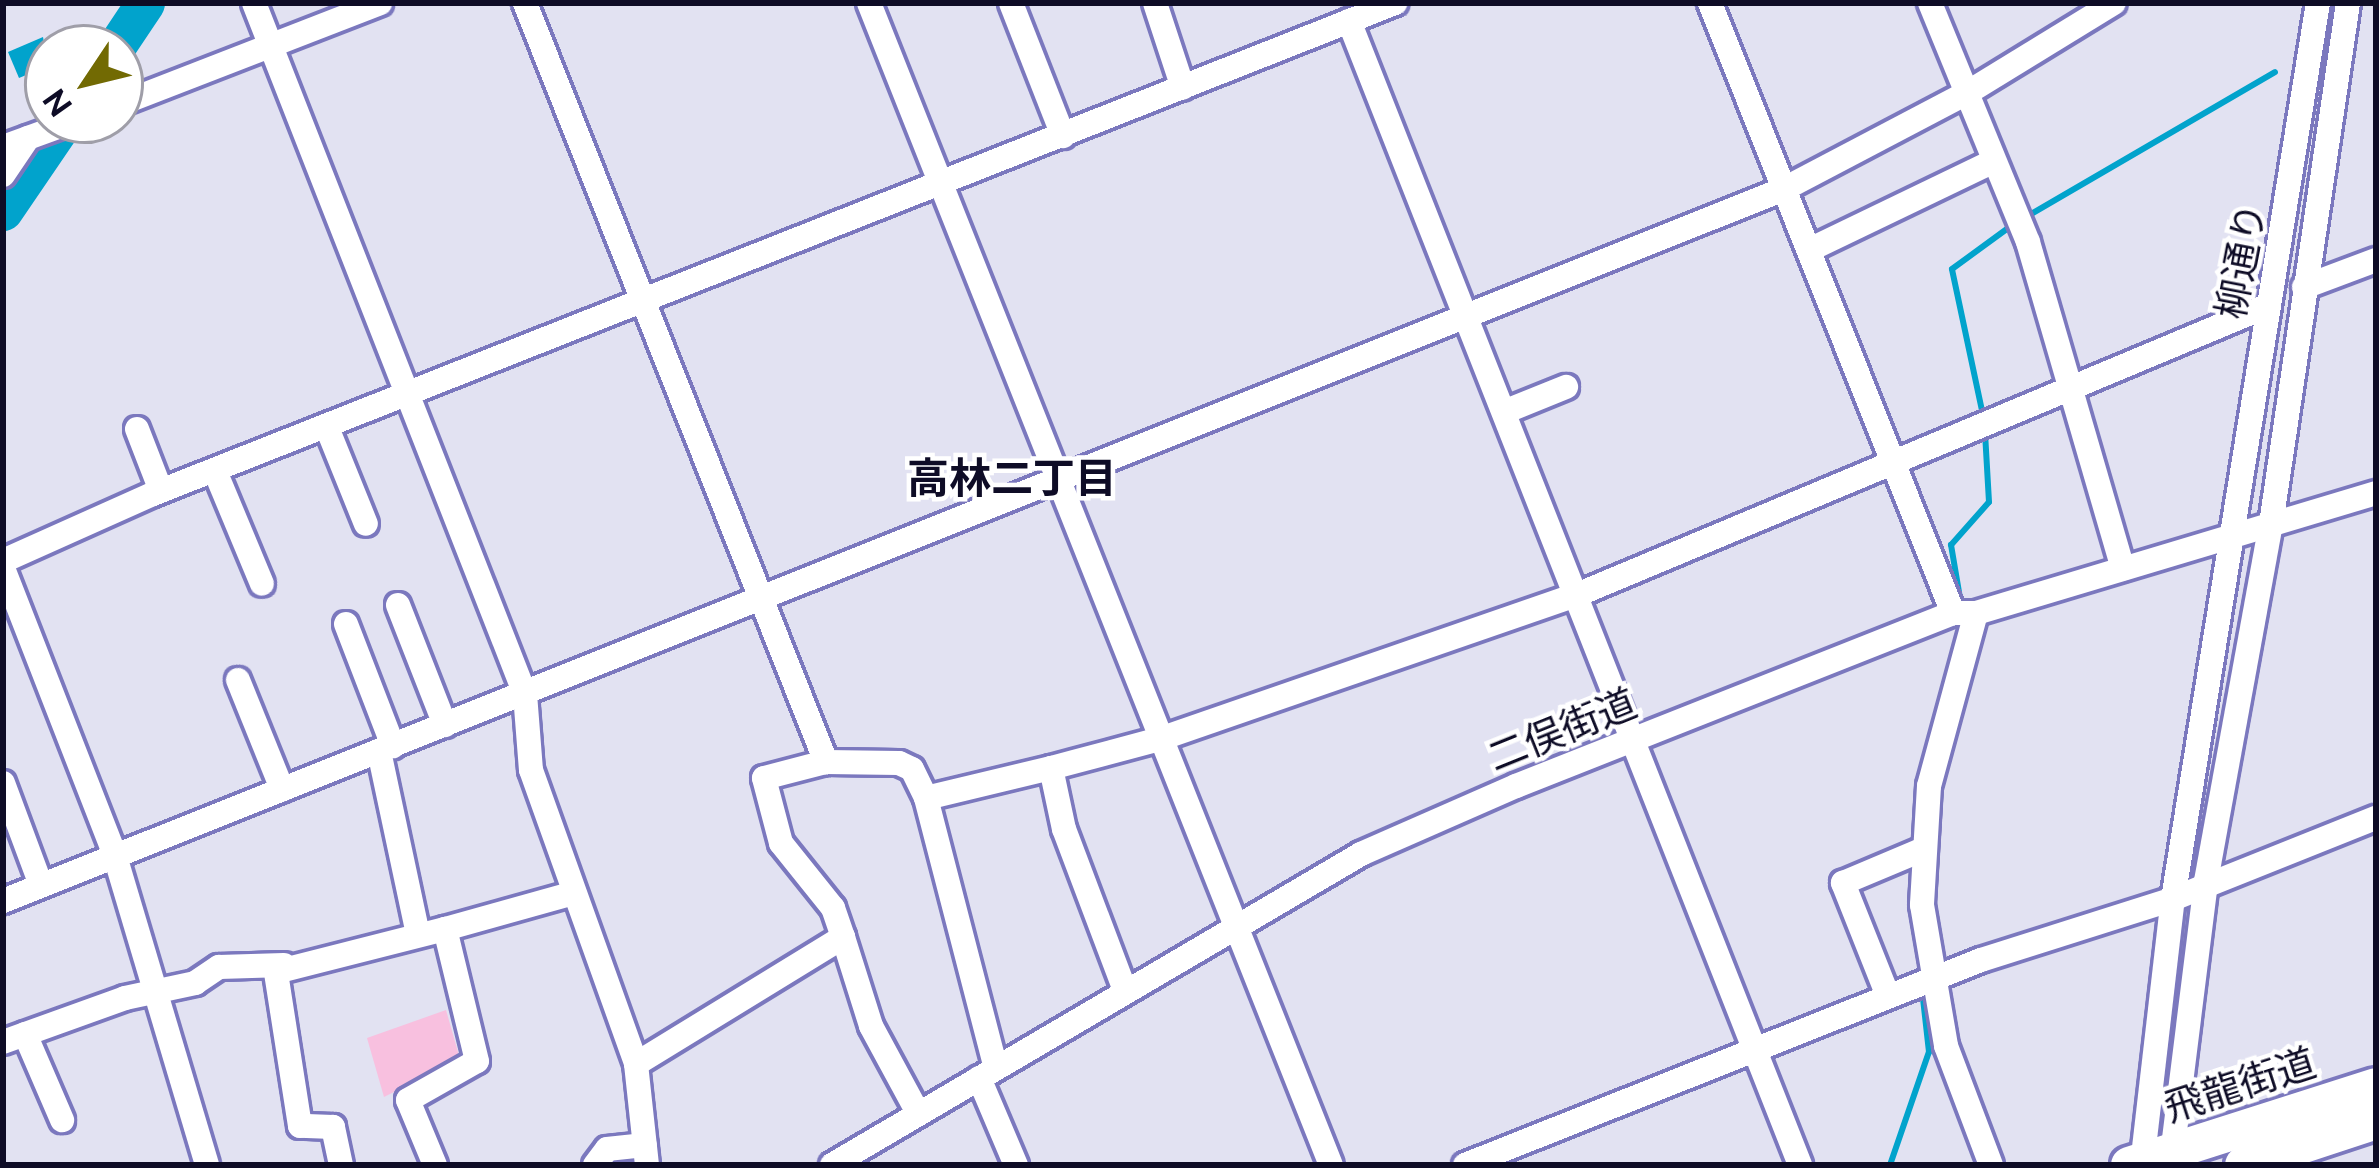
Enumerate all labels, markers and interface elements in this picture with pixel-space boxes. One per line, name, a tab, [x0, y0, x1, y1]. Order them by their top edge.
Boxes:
north arrow	[24, 24, 144, 144]
text: N	[34, 83, 79, 124]
street label: 柳通り	[2207, 199, 2275, 323]
district label: 高林二丁目	[907, 453, 1117, 503]
street label: 二俣街道	[1481, 679, 1643, 781]
street label: 飛龍街道	[2159, 1039, 2321, 1131]

